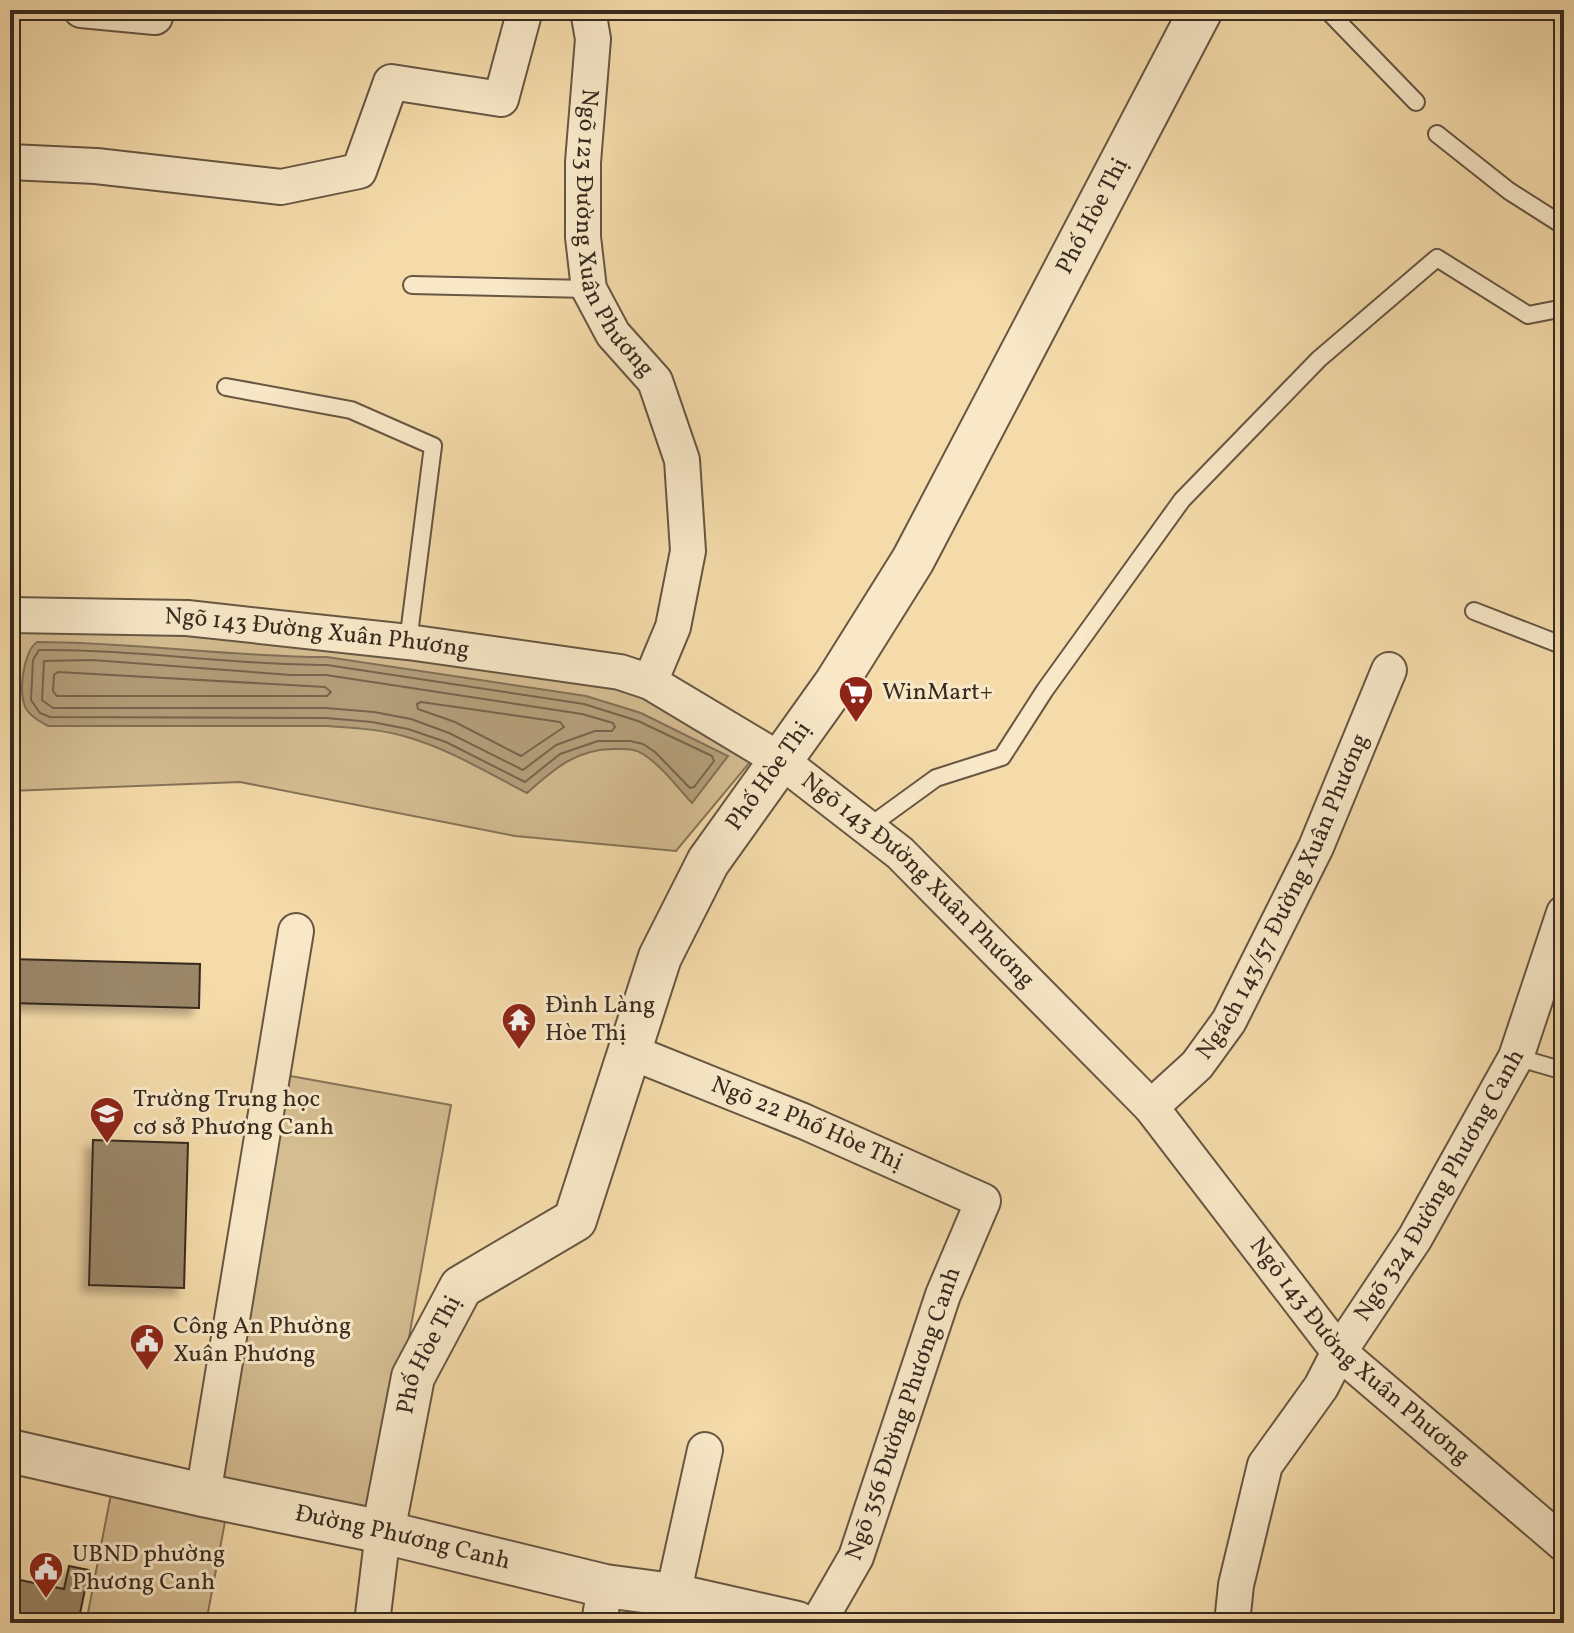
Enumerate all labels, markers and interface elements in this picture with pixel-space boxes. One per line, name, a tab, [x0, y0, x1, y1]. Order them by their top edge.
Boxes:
street label: Ngõ 123 Đường Xuân Phương	[566, 87, 661, 385]
street label: Phố Hòe Thị	[1048, 152, 1138, 281]
street label: Ngõ 143 Đường Xuân Phương	[164, 601, 472, 668]
supermarket icon: WinMart+	[837, 674, 875, 724]
place label: WinMart+	[882, 676, 993, 710]
street label: Phố Hòe Thị	[718, 715, 820, 838]
street label: Ngách 143/57 Đường Xuân Phương	[1189, 729, 1378, 1067]
street label: Ngõ 143 Đường Xuân Phương	[793, 765, 1042, 996]
place label: Đình Làng Hòe Thị	[545, 989, 655, 1051]
temple icon: Đình Làng Hòe Thị	[500, 1001, 538, 1051]
street label: Ngõ 324 Đường Phương Canh	[1347, 1043, 1534, 1329]
street label: Ngõ 22 Phố Hòe Thị	[706, 1069, 908, 1180]
place label: Trường Trung học cơ sở Phương Canh	[133, 1083, 334, 1145]
school or university icon: Trường Trung học cơ sở Phương Canh	[88, 1095, 126, 1145]
street label: Ngõ 143 Đường Xuân Phương	[1240, 1231, 1477, 1473]
street label: Ngõ 356 Đường Phương Canh	[838, 1263, 970, 1565]
street label: Phố Hòe Thị	[389, 1290, 470, 1417]
place label: Công An Phường Xuân Phương	[173, 1310, 351, 1372]
public building icon: Công An Phường Xuân Phương	[128, 1322, 166, 1372]
street label: Đường Phương Canh	[292, 1497, 514, 1579]
place label: UBND phường Phương Canh	[72, 1538, 225, 1600]
public building icon: UBND phường Phương Canh	[27, 1550, 65, 1600]

